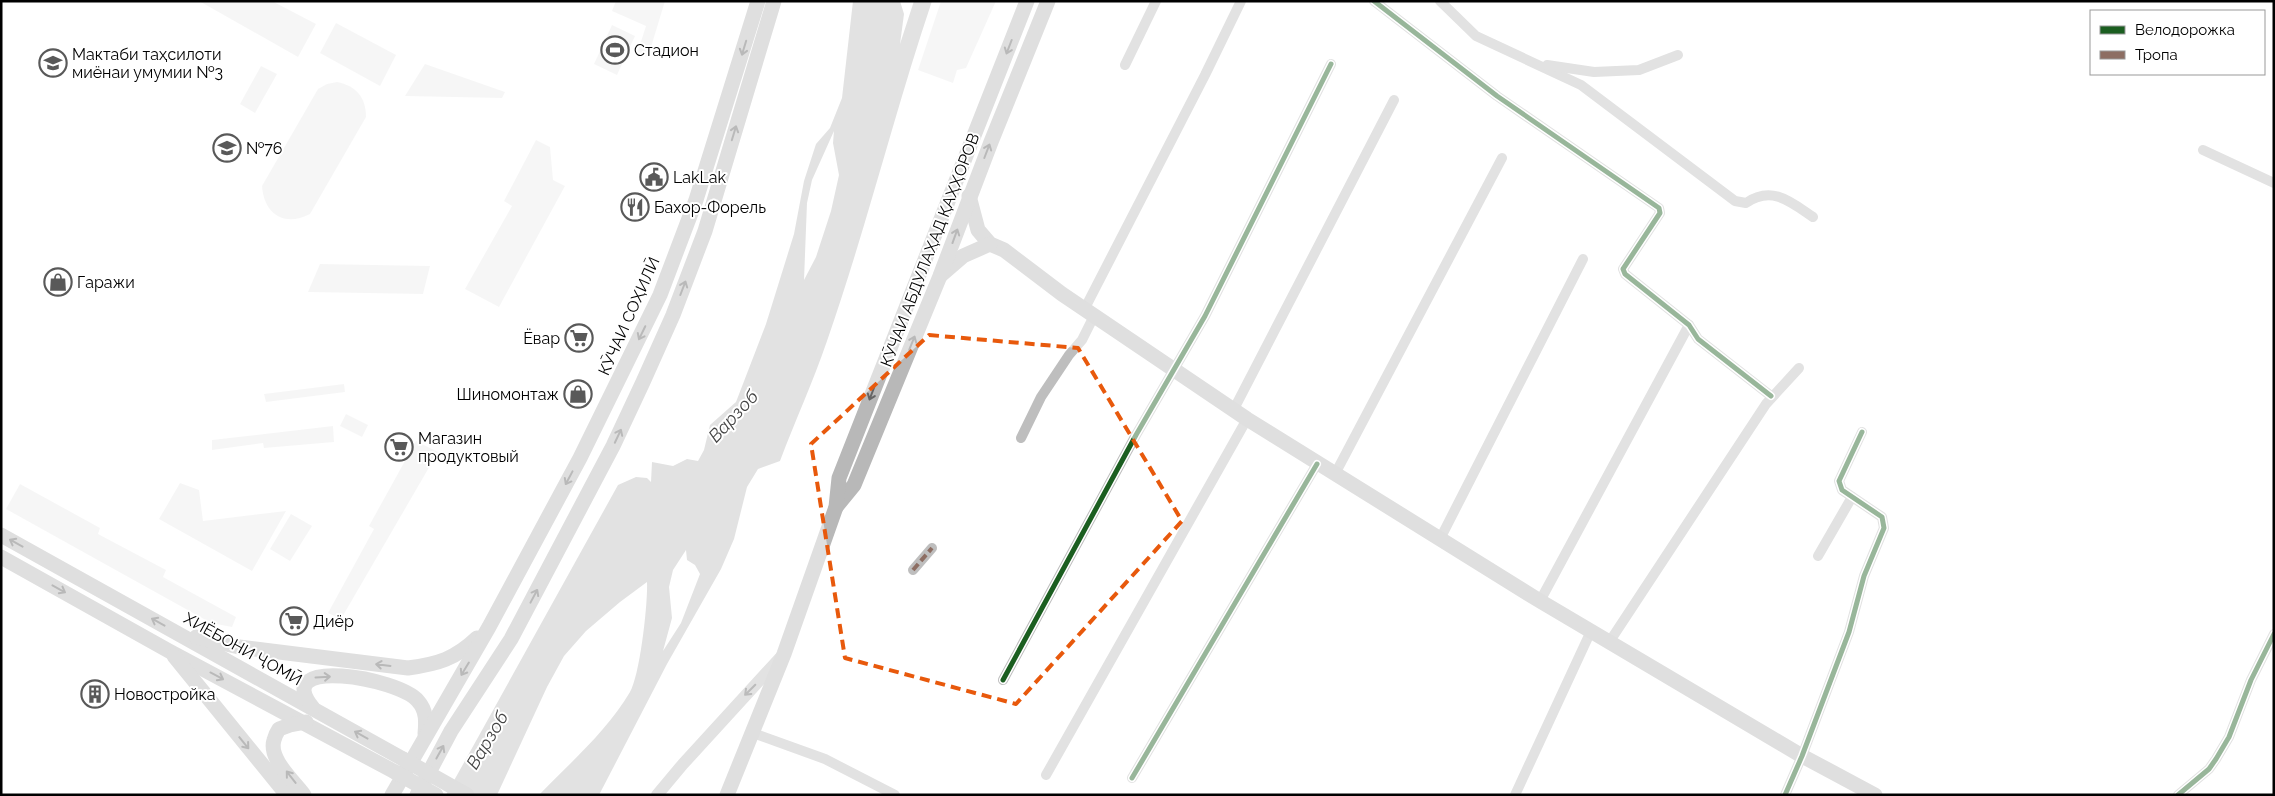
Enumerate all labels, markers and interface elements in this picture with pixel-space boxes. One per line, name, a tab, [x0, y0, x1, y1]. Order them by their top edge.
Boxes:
legend	[2090, 10, 2265, 75]
text: Велодорожка	[2135, 21, 2235, 39]
sports icon: Стадион	[600, 35, 630, 65]
one-way arrow	[1004, 39, 1013, 54]
one-way arrow	[738, 40, 748, 56]
place label: Стадион	[634, 41, 699, 60]
place label: Мактаби таҳсилоти миёнаи умумии №3	[72, 45, 223, 82]
text: Тропа	[2135, 46, 2178, 64]
school or university icon: Мактаби таҳсилоти миёнаи умумии №3	[38, 48, 68, 78]
one-way arrow	[729, 126, 739, 142]
street label: КӮЧАИ АБДУЛАҲАД ҚАҲҲОРОВ	[877, 131, 983, 369]
school or university icon: №76	[212, 133, 242, 163]
place label: №76	[246, 139, 282, 158]
one-way arrow	[983, 144, 992, 159]
public building icon: LakLak	[639, 162, 669, 192]
place label: LakLak	[673, 168, 727, 187]
restaurant icon: Бахор-Форель	[620, 192, 650, 222]
place label: Бахор-Форель	[654, 198, 766, 217]
one-way arrow	[951, 229, 960, 244]
street label: КӮЧАИ СОҲИЛӢ	[594, 254, 664, 378]
shop icon: Гаражи	[43, 267, 73, 297]
place label: Гаражи	[77, 273, 135, 292]
one-way arrow	[679, 281, 688, 296]
supermarket icon: Ёвар	[564, 323, 594, 353]
one-way arrow	[637, 325, 647, 340]
place label: Ёвар	[523, 328, 560, 348]
one-way arrow	[908, 336, 918, 351]
shop icon: Шиномонтаж	[563, 379, 593, 409]
place label: Шиномонтаж	[456, 385, 559, 404]
water label: Варзоб	[704, 385, 762, 446]
one-way arrow	[867, 385, 876, 400]
place label: Магазин продуктовый	[418, 429, 519, 466]
one-way arrow	[613, 429, 623, 444]
supermarket icon: Магазин продуктовый	[384, 432, 414, 462]
one-way arrow	[564, 470, 574, 484]
one-way arrow	[8, 538, 23, 548]
one-way arrow	[51, 585, 66, 594]
one-way arrow	[529, 588, 539, 603]
supermarket icon: Диёр	[279, 606, 309, 636]
street label: ХИЁБОНИ ҶОМӢ	[181, 608, 306, 689]
place label: Диёр	[313, 612, 354, 631]
one-way arrow	[150, 617, 165, 627]
one-way arrow	[375, 660, 391, 670]
one-way arrow	[459, 662, 469, 676]
one-way arrow	[209, 672, 224, 681]
one-way arrow	[315, 672, 331, 681]
building icon: Новостройка	[80, 679, 110, 709]
one-way arrow	[744, 684, 756, 696]
place label: Новостройка	[114, 685, 216, 704]
water label: Варзоб	[462, 707, 512, 773]
one-way arrow	[353, 730, 368, 740]
one-way arrow	[239, 736, 250, 749]
one-way arrow	[436, 745, 445, 760]
one-way arrow	[286, 770, 296, 784]

